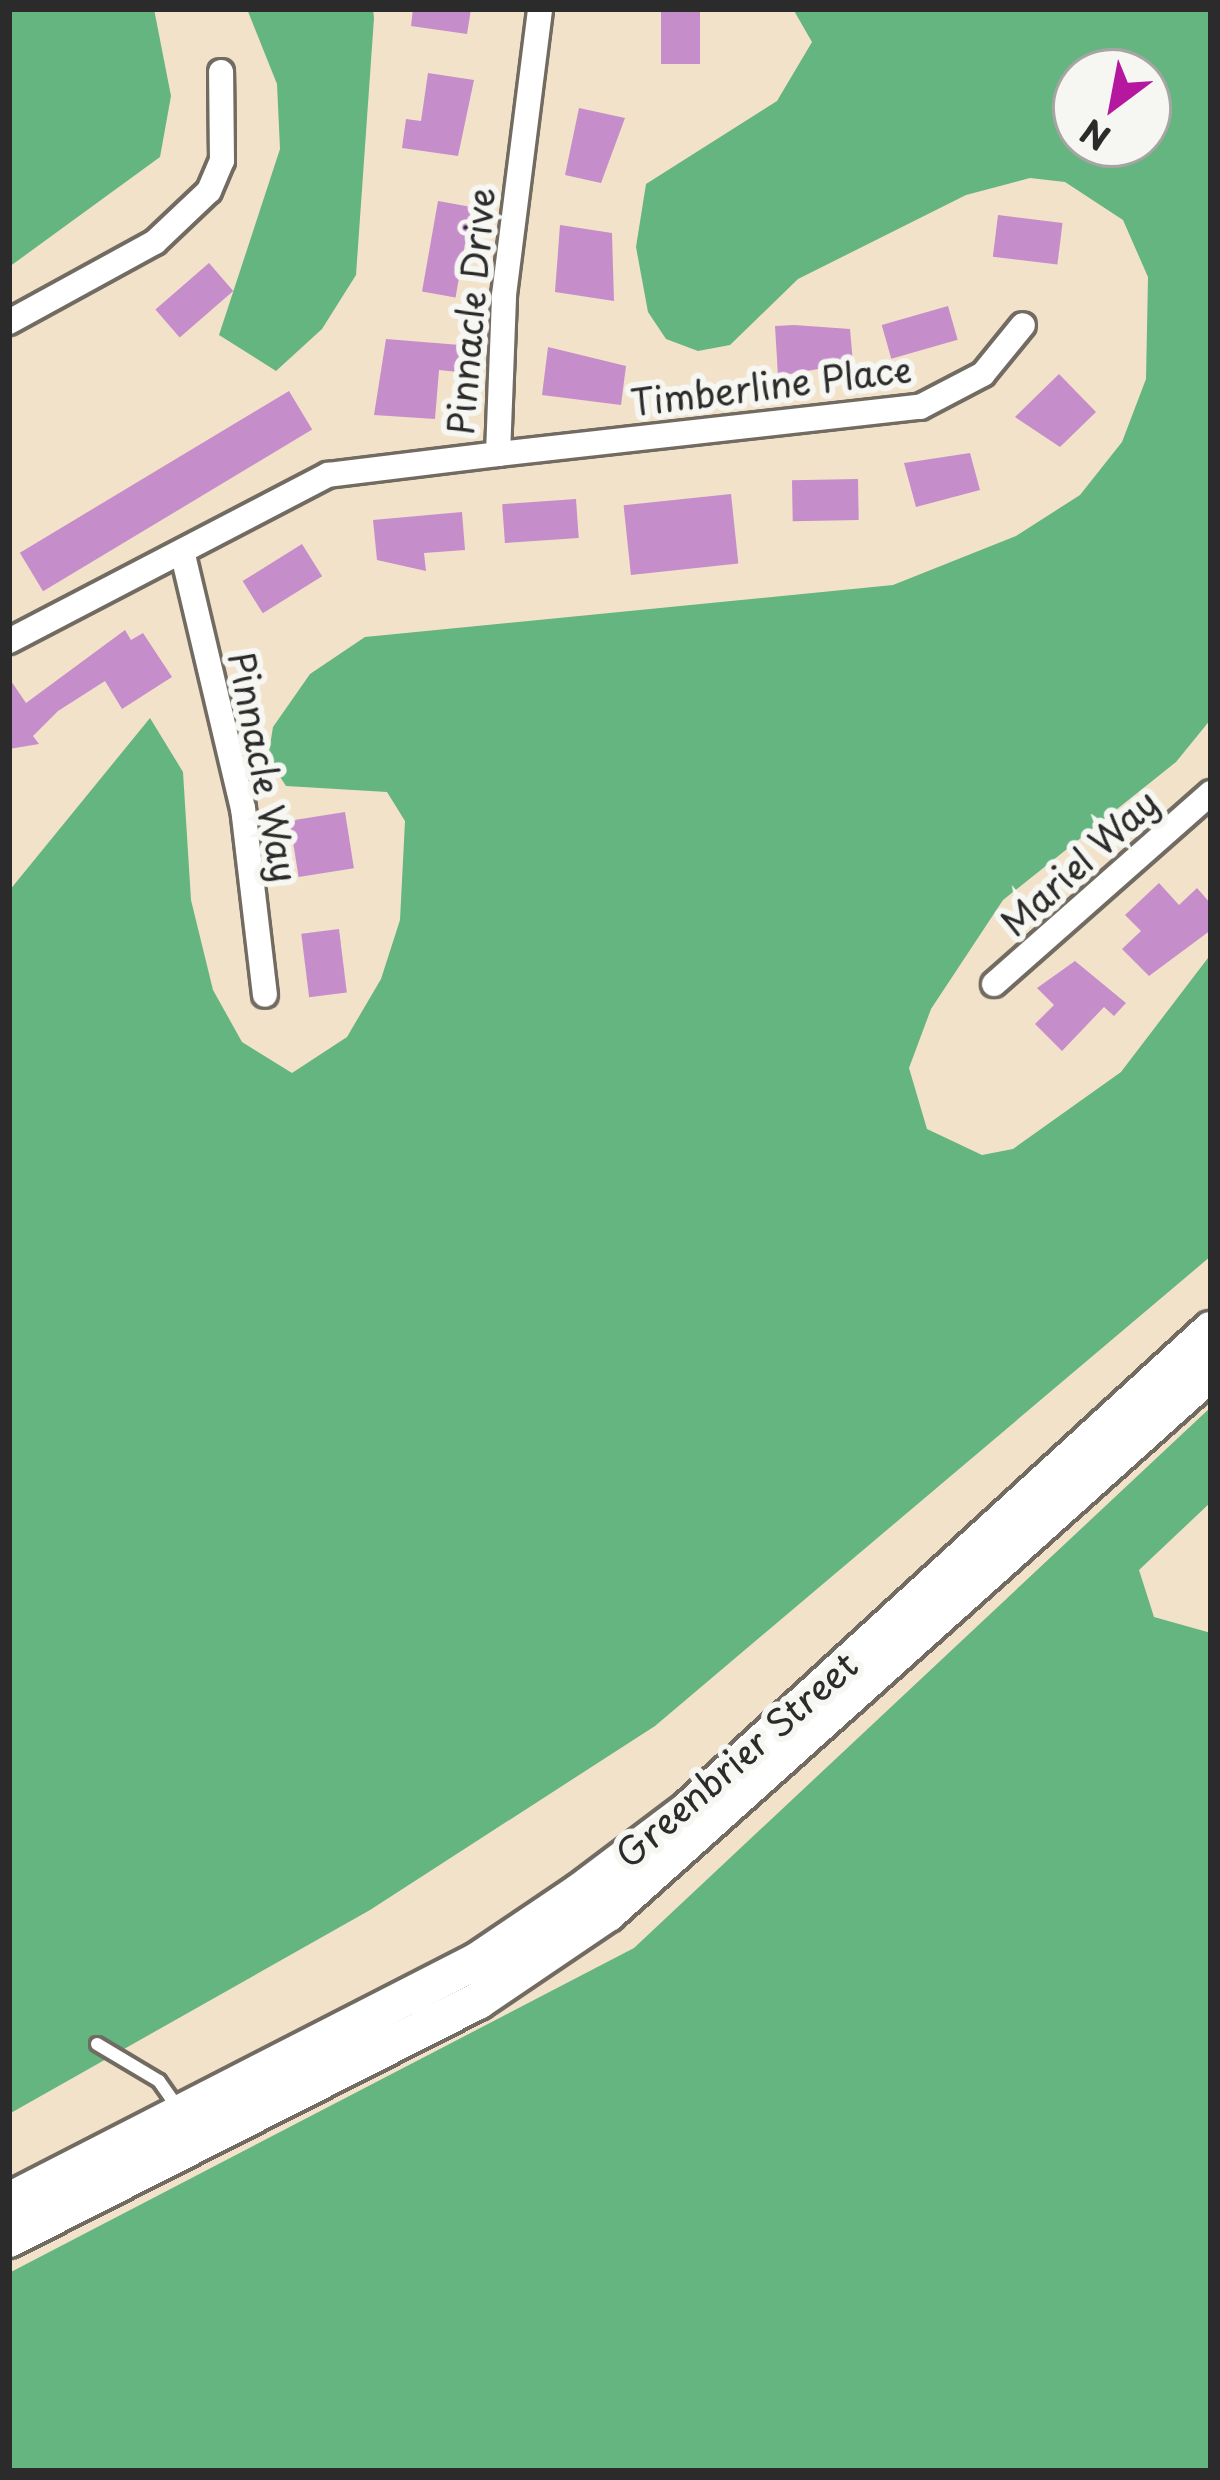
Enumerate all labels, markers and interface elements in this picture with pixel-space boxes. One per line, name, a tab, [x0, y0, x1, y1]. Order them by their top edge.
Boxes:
north arrow	[1052, 48, 1172, 168]
text: N	[1070, 108, 1119, 164]
street label: Pinnacle Drive	[437, 183, 503, 439]
street label: Timberline Place	[627, 346, 915, 424]
street label: Pinnacle Way	[220, 646, 308, 888]
street label: Mariel Way	[991, 780, 1167, 944]
street label: Greenbrier Street	[606, 1642, 866, 1876]

